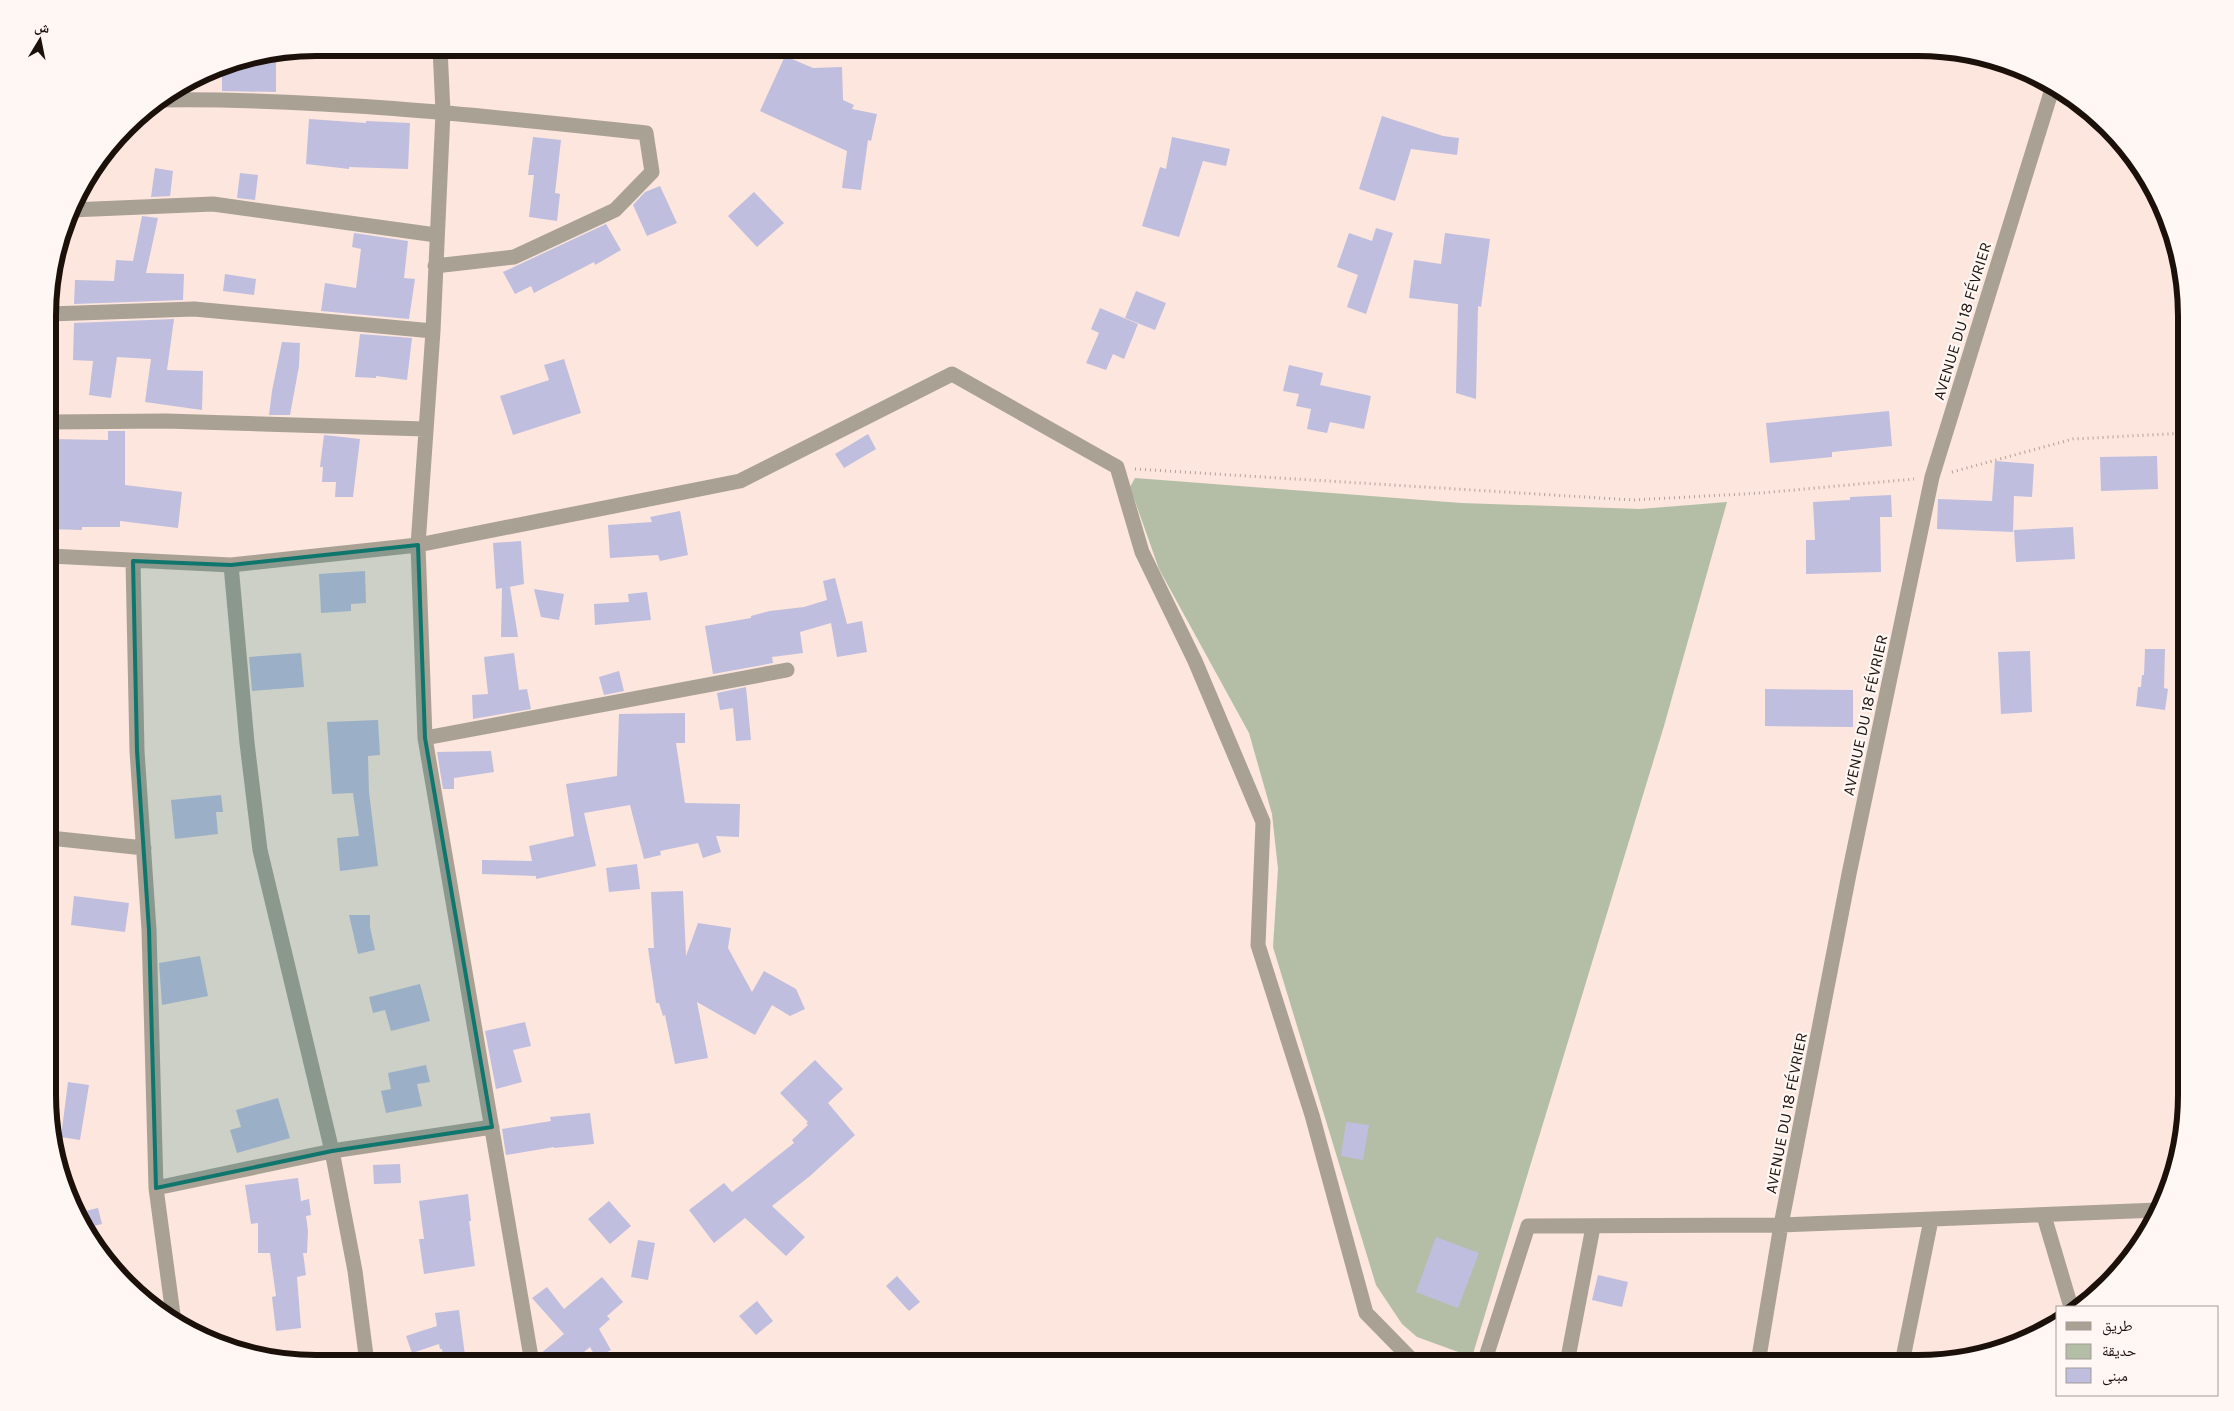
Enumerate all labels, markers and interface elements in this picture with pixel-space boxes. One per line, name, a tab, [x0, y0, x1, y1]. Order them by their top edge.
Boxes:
north arrow	[15, 15, 65, 65]
text: ش	[33, 18, 51, 37]
street label: AVENUE DU 18 FÉVRIER	[1929, 240, 1995, 402]
street label: AVENUE DU 18 FÉVRIER	[1839, 633, 1891, 797]
street label: AVENUE DU 18 FÉVRIER	[1761, 1031, 1811, 1195]
legend	[2056, 1306, 2219, 1396]
text: طريق	[2102, 1317, 2133, 1336]
text: حديقة	[2102, 1342, 2137, 1360]
text: مبنى	[2102, 1367, 2128, 1386]

